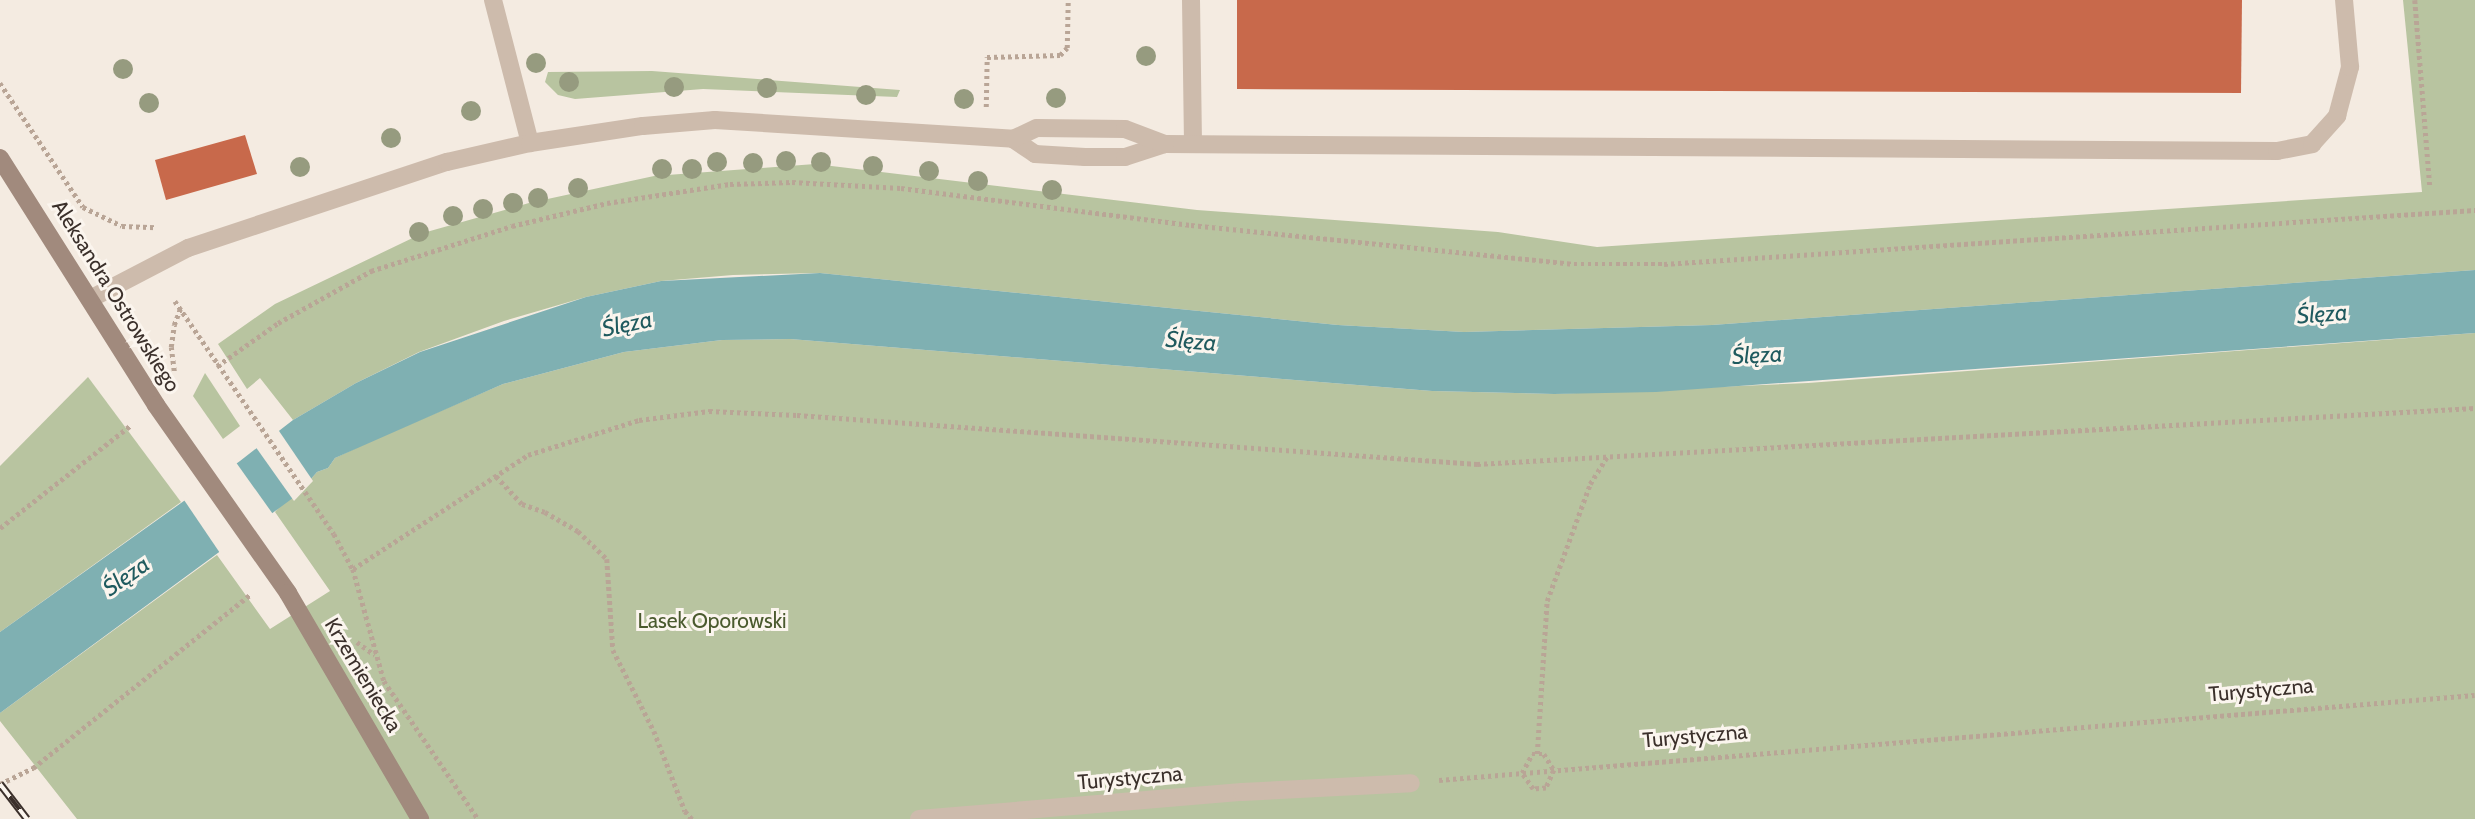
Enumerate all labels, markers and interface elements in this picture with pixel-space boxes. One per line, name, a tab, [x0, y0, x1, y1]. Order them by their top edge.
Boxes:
street label: Aleksandra Ostrowskiego	[47, 195, 185, 397]
water label: Ślęza	[2296, 298, 2348, 330]
water label: Ślęza	[599, 305, 655, 343]
water label: Ślęza	[1165, 325, 1217, 357]
water label: Ślęza	[1731, 340, 1783, 370]
water label: Ślęza	[97, 550, 155, 602]
park label: Lasek Oporowski	[637, 608, 787, 634]
street label: Krzemieniecka	[319, 613, 407, 737]
street label: Turystyczna	[2208, 673, 2314, 707]
street label: Turystyczna	[1642, 719, 1748, 753]
street label: Turystyczna	[1077, 761, 1183, 795]

